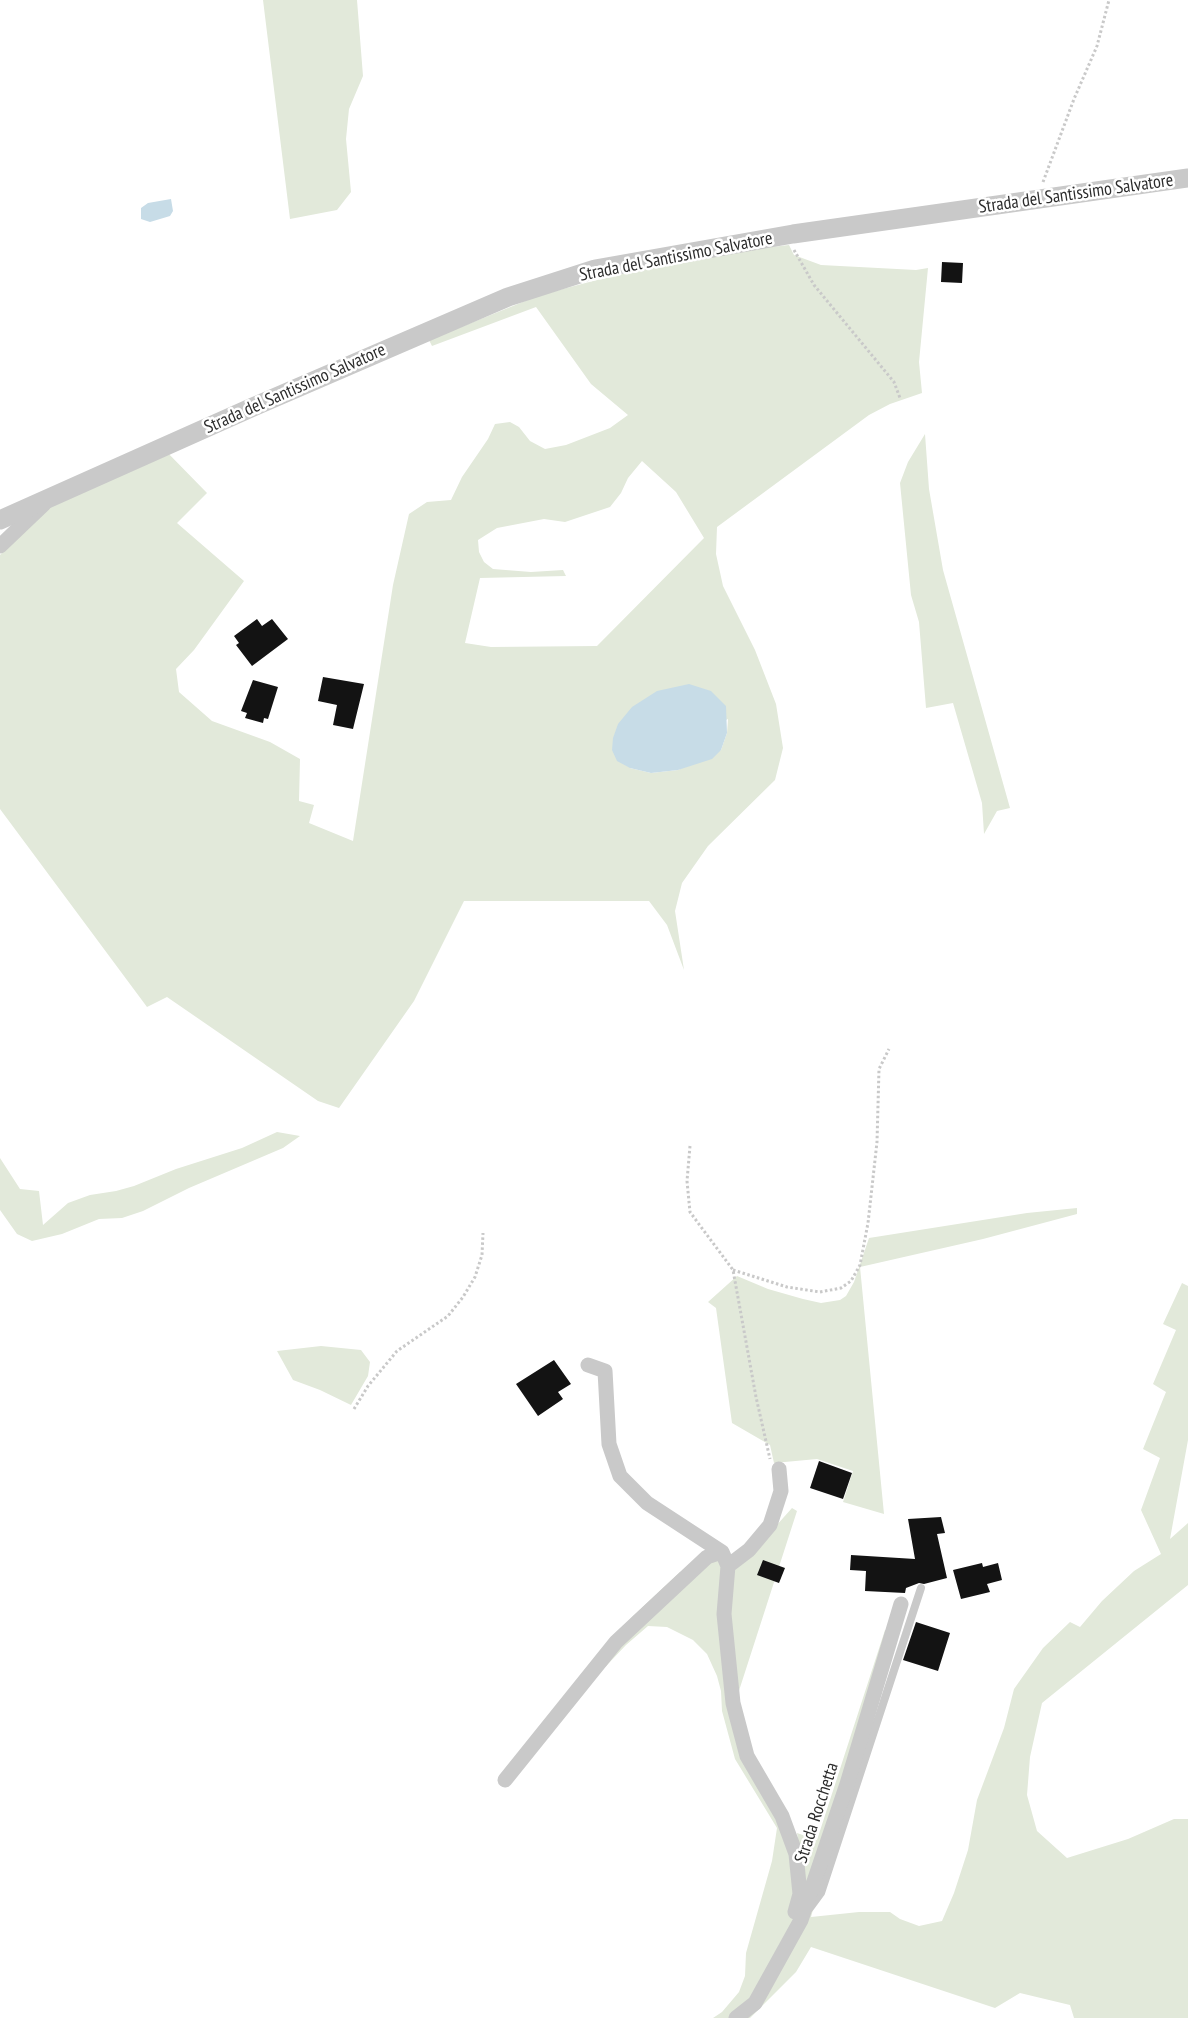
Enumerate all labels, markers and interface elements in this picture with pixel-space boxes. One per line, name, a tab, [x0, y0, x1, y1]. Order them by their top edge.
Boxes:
street label: Strada del Santissimo Salvatore	[977, 170, 1175, 218]
street label: Strada del Santissimo Salvatore	[578, 228, 774, 286]
street label: Strada del Santissimo Salvatore	[201, 339, 389, 439]
street label: Strada Rocchetta	[791, 1760, 843, 1866]

